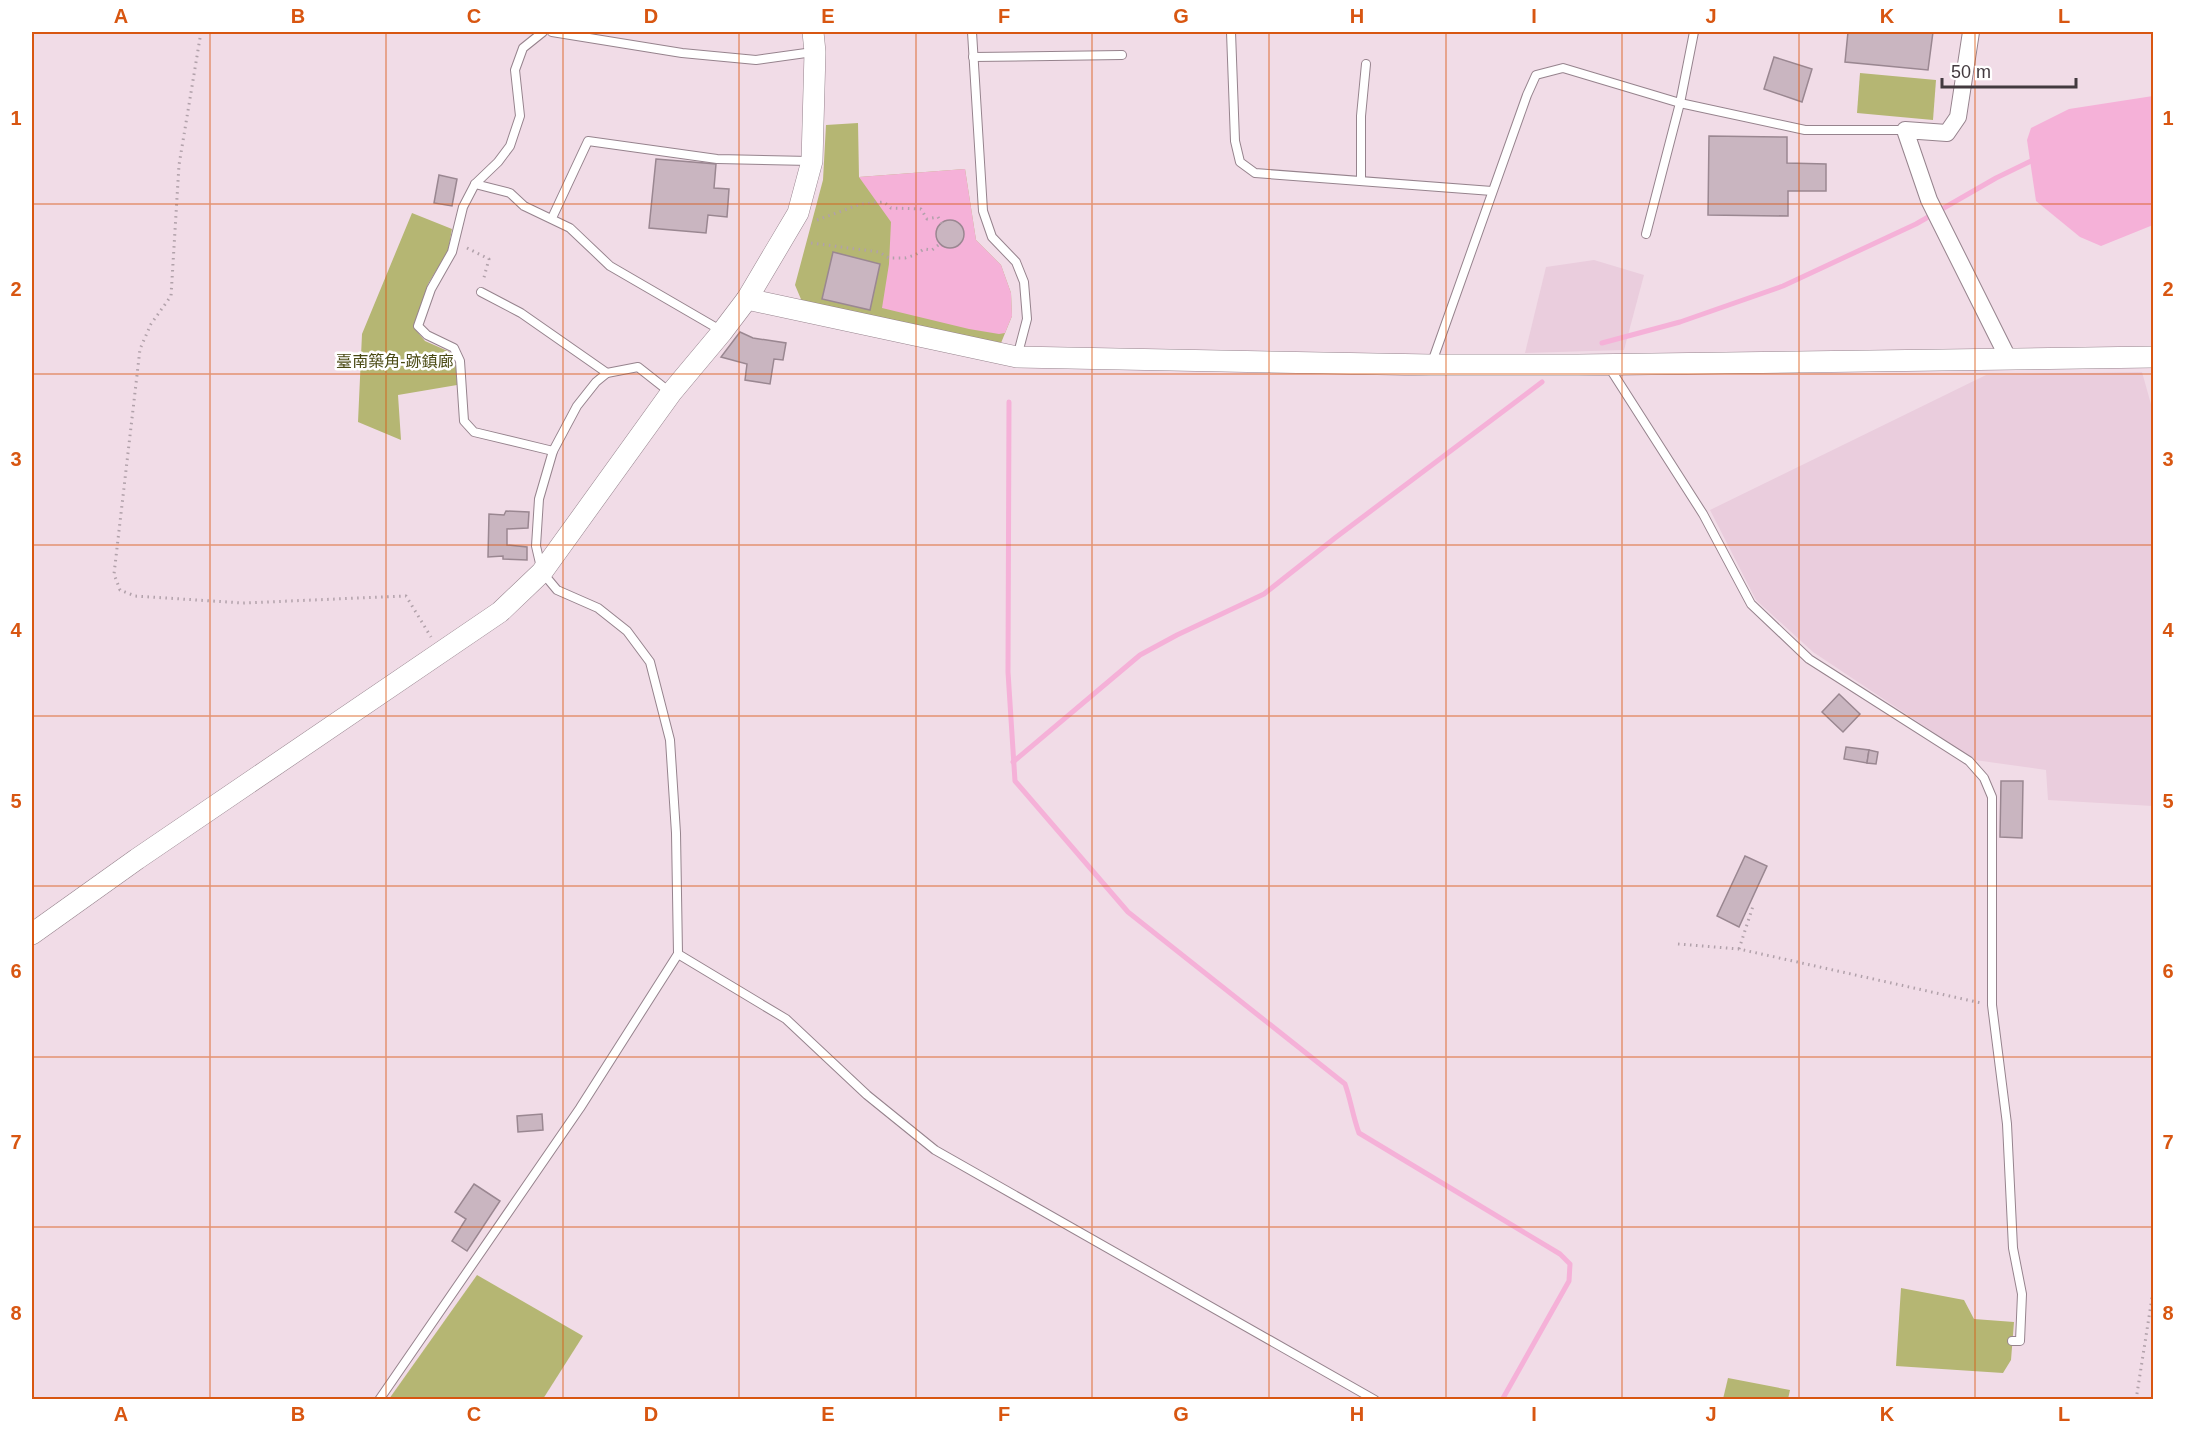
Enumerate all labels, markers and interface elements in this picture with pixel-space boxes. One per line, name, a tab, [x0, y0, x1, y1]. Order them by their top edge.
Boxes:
text: A	[114, 5, 128, 27]
text: B	[291, 5, 305, 27]
text: C	[467, 5, 481, 27]
text: D	[644, 5, 658, 27]
text: E	[821, 5, 835, 27]
text: F	[998, 5, 1010, 27]
text: G	[1173, 5, 1189, 27]
text: H	[1350, 5, 1364, 27]
text: I	[1531, 5, 1537, 27]
text: J	[1705, 5, 1717, 27]
text: K	[1880, 5, 1895, 27]
text: L	[2058, 5, 2070, 27]
scale bar	[1942, 51, 2076, 89]
text: 50 m	[1951, 62, 1991, 82]
text: 1	[10, 107, 22, 129]
text: 1	[2162, 107, 2174, 129]
text: 2	[10, 278, 22, 300]
text: 2	[2162, 278, 2174, 300]
park label: 臺南築角-跡鎮廊	[336, 352, 454, 370]
text: 3	[10, 448, 22, 470]
text: 3	[2162, 448, 2174, 470]
text: 4	[10, 619, 22, 641]
text: 4	[2162, 619, 2174, 641]
text: 5	[10, 790, 22, 812]
text: 5	[2162, 790, 2174, 812]
text: 6	[10, 960, 22, 982]
text: 6	[2162, 960, 2174, 982]
text: 7	[10, 1131, 22, 1153]
text: 7	[2162, 1131, 2174, 1153]
text: 8	[10, 1302, 22, 1324]
text: 8	[2162, 1302, 2174, 1324]
text: A	[114, 1403, 128, 1425]
text: B	[291, 1403, 305, 1425]
text: C	[467, 1403, 481, 1425]
text: D	[644, 1403, 658, 1425]
text: E	[821, 1403, 835, 1425]
text: F	[998, 1403, 1010, 1425]
text: G	[1173, 1403, 1189, 1425]
text: H	[1350, 1403, 1364, 1425]
text: I	[1531, 1403, 1537, 1425]
text: J	[1705, 1403, 1717, 1425]
text: K	[1880, 1403, 1895, 1425]
text: L	[2058, 1403, 2070, 1425]

